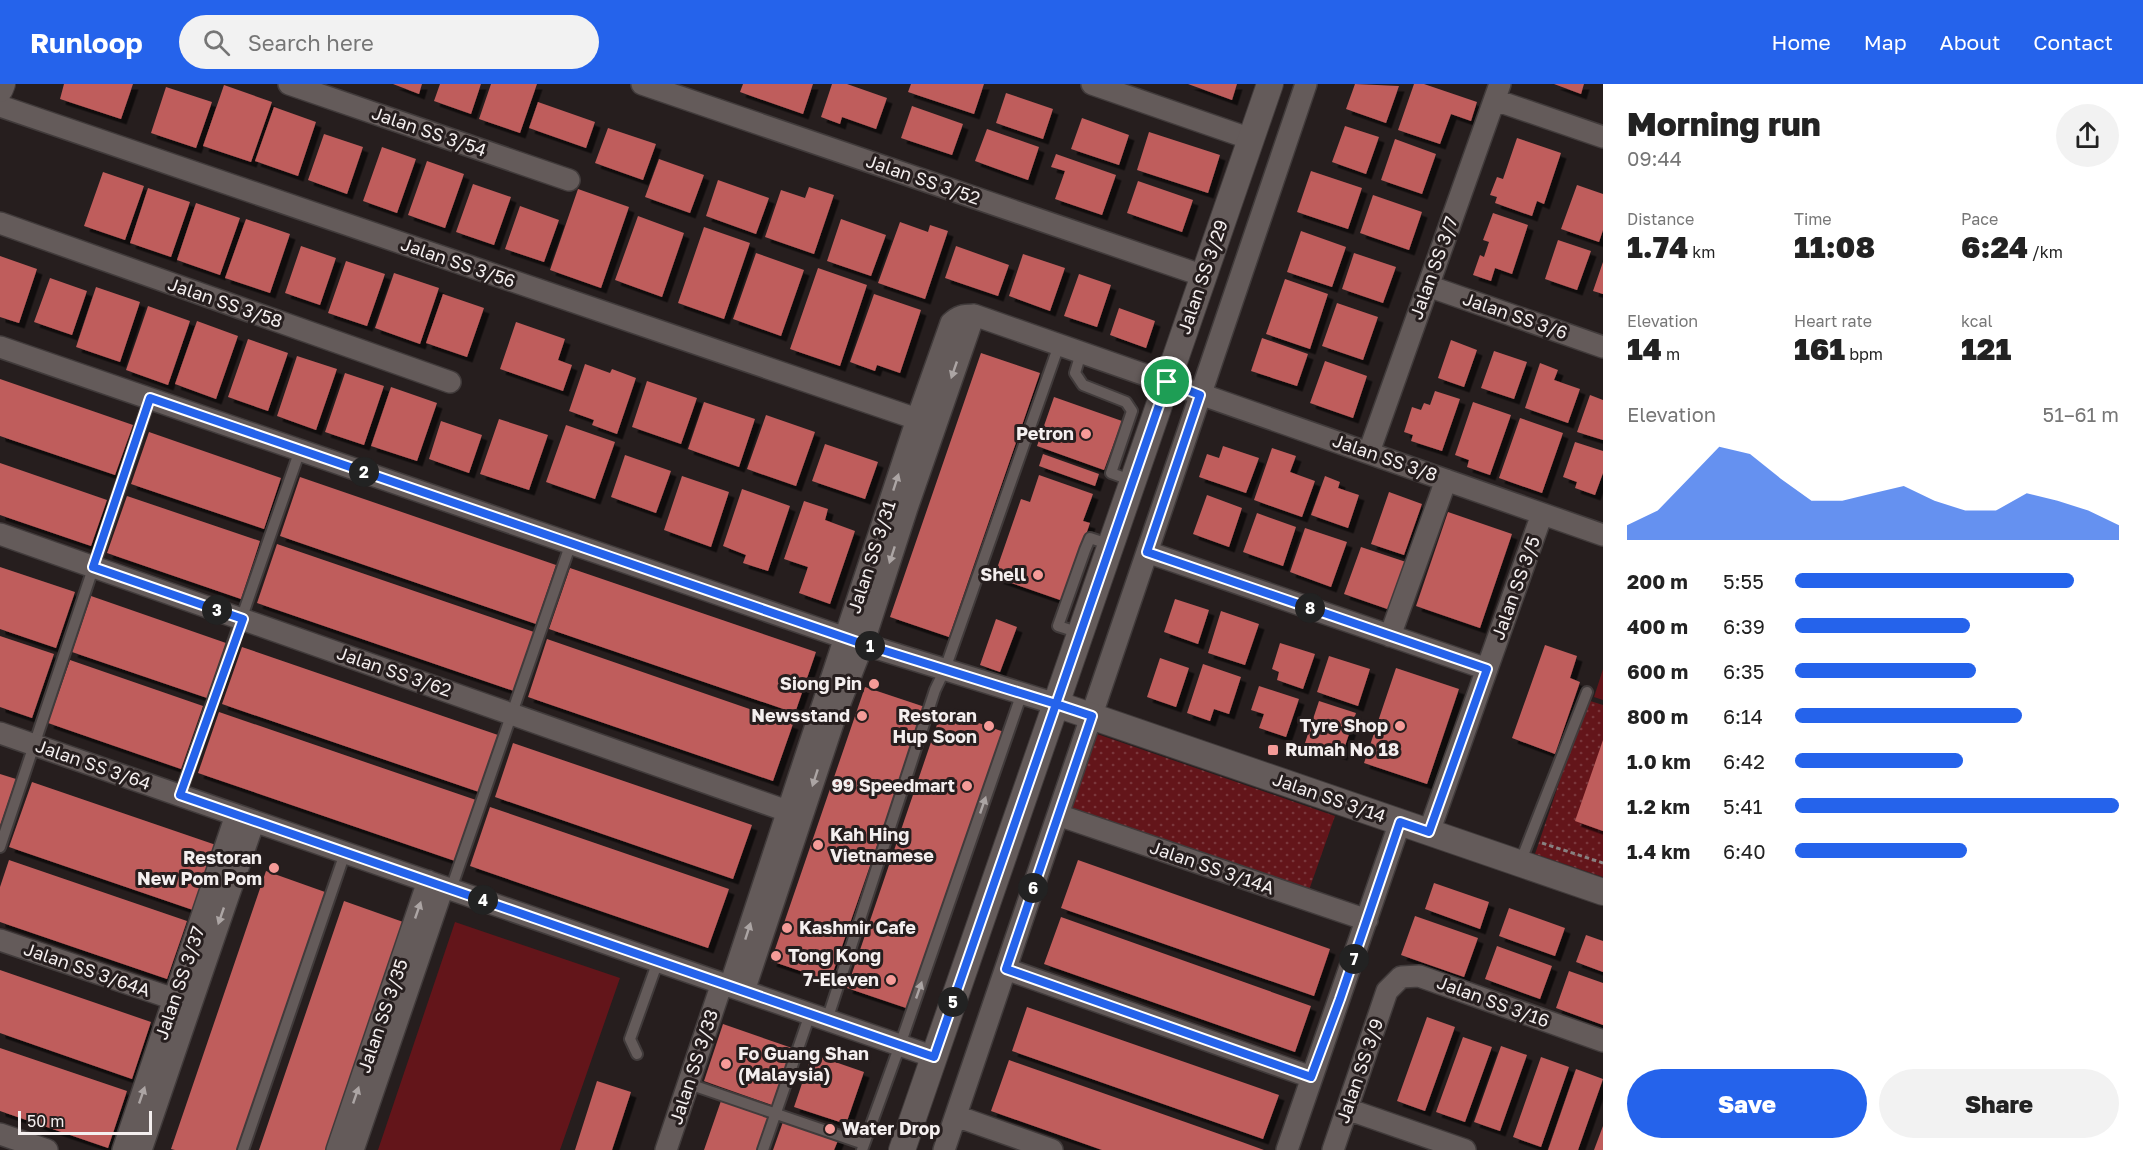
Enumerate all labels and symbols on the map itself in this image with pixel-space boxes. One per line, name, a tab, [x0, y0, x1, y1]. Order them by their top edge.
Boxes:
street label: Jalan SS 3/54	[369, 101, 490, 161]
street label: Jalan SS 3/52	[863, 149, 983, 209]
street label: Jalan SS 3/7	[1404, 213, 1462, 322]
street label: Jalan SS 3/29	[1172, 217, 1232, 337]
street label: Jalan SS 3/56	[398, 232, 518, 292]
street label: Jalan SS 3/58	[165, 272, 286, 332]
street label: Jalan SS 3/6	[1460, 287, 1571, 343]
pin	[1141, 356, 1192, 407]
one-way arrow	[949, 361, 959, 379]
place label: Petron	[1016, 422, 1074, 444]
marker: Petron	[1079, 427, 1093, 441]
street label: Jalan SS 3/8	[1330, 429, 1441, 485]
pin: 2	[349, 457, 379, 487]
one-way arrow	[892, 473, 902, 491]
street label: Jalan SS 3/31	[842, 497, 900, 616]
street label: Jalan SS 3/5	[1486, 533, 1544, 643]
one-way arrow	[887, 546, 896, 564]
place label: Shell	[980, 563, 1026, 585]
marker: Shell	[1031, 568, 1045, 582]
pin: 8	[1295, 593, 1325, 623]
pin: 3	[202, 595, 232, 625]
pin: 1	[855, 631, 885, 661]
street label: Jalan SS 3/62	[334, 641, 454, 701]
place label: Siong Pin	[780, 672, 862, 694]
marker: Siong Pin	[867, 677, 881, 691]
place label: Newsstand	[751, 704, 850, 726]
place label: Restoran Hup Soon	[892, 704, 977, 747]
marker: Newsstand	[855, 709, 869, 723]
place label: Tyre Shop	[1300, 714, 1388, 736]
marker: Restoran Hup Soon	[982, 719, 996, 733]
marker: Tyre Shop	[1393, 719, 1407, 733]
street label: Jalan SS 3/64	[33, 734, 154, 794]
place label: Rumah No 18	[1285, 738, 1399, 760]
marker: Rumah No 18	[1266, 743, 1280, 757]
street label: Jalan SS 3/14	[1270, 767, 1389, 827]
one-way arrow	[810, 769, 820, 787]
place label: 99 Speedmart	[831, 774, 955, 796]
marker: 99 Speedmart	[960, 779, 974, 793]
one-way arrow	[978, 796, 988, 814]
place label: Kah Hing Vietnamese	[830, 823, 934, 866]
street label: Jalan SS 3/14A	[1147, 835, 1277, 899]
marker: Kah Hing Vietnamese	[811, 838, 825, 852]
place label: Restoran New Pom Pom	[137, 846, 262, 889]
marker: Restoran New Pom Pom	[267, 861, 281, 875]
pin: 6	[1018, 873, 1048, 903]
pin: 4	[468, 885, 498, 915]
one-way arrow	[414, 901, 424, 919]
one-way arrow	[216, 907, 226, 925]
place label: Kashmir Cafe	[799, 916, 916, 938]
marker: Kashmir Cafe	[780, 921, 794, 935]
one-way arrow	[744, 922, 753, 940]
street label: Jalan SS 3/37	[149, 923, 209, 1042]
street label: Jalan SS 3/64A	[21, 937, 153, 1001]
place label: Tong Kong	[788, 944, 881, 966]
pin: 7	[1339, 944, 1369, 974]
marker: Tong Kong	[769, 949, 783, 963]
street label: Jalan SS 3/35	[352, 956, 412, 1076]
place label: 7-Eleven	[803, 968, 879, 990]
street label: Jalan SS 3/16	[1434, 971, 1553, 1032]
marker: 7-Eleven	[884, 973, 898, 987]
one-way arrow	[915, 981, 925, 999]
pin: 5	[938, 987, 968, 1017]
street label: Jalan SS 3/33	[664, 1006, 722, 1127]
street label: Jalan SS 3/9	[1331, 1015, 1387, 1126]
place label: Fo Guang Shan (Malaysia)	[738, 1042, 869, 1085]
marker: Fo Guang Shan (Malaysia)	[719, 1057, 733, 1071]
one-way arrow	[137, 1086, 147, 1104]
one-way arrow	[351, 1086, 361, 1104]
scale bar	[18, 1108, 152, 1136]
place label: Water Drop	[842, 1117, 940, 1139]
marker: Water Drop	[823, 1122, 837, 1136]

